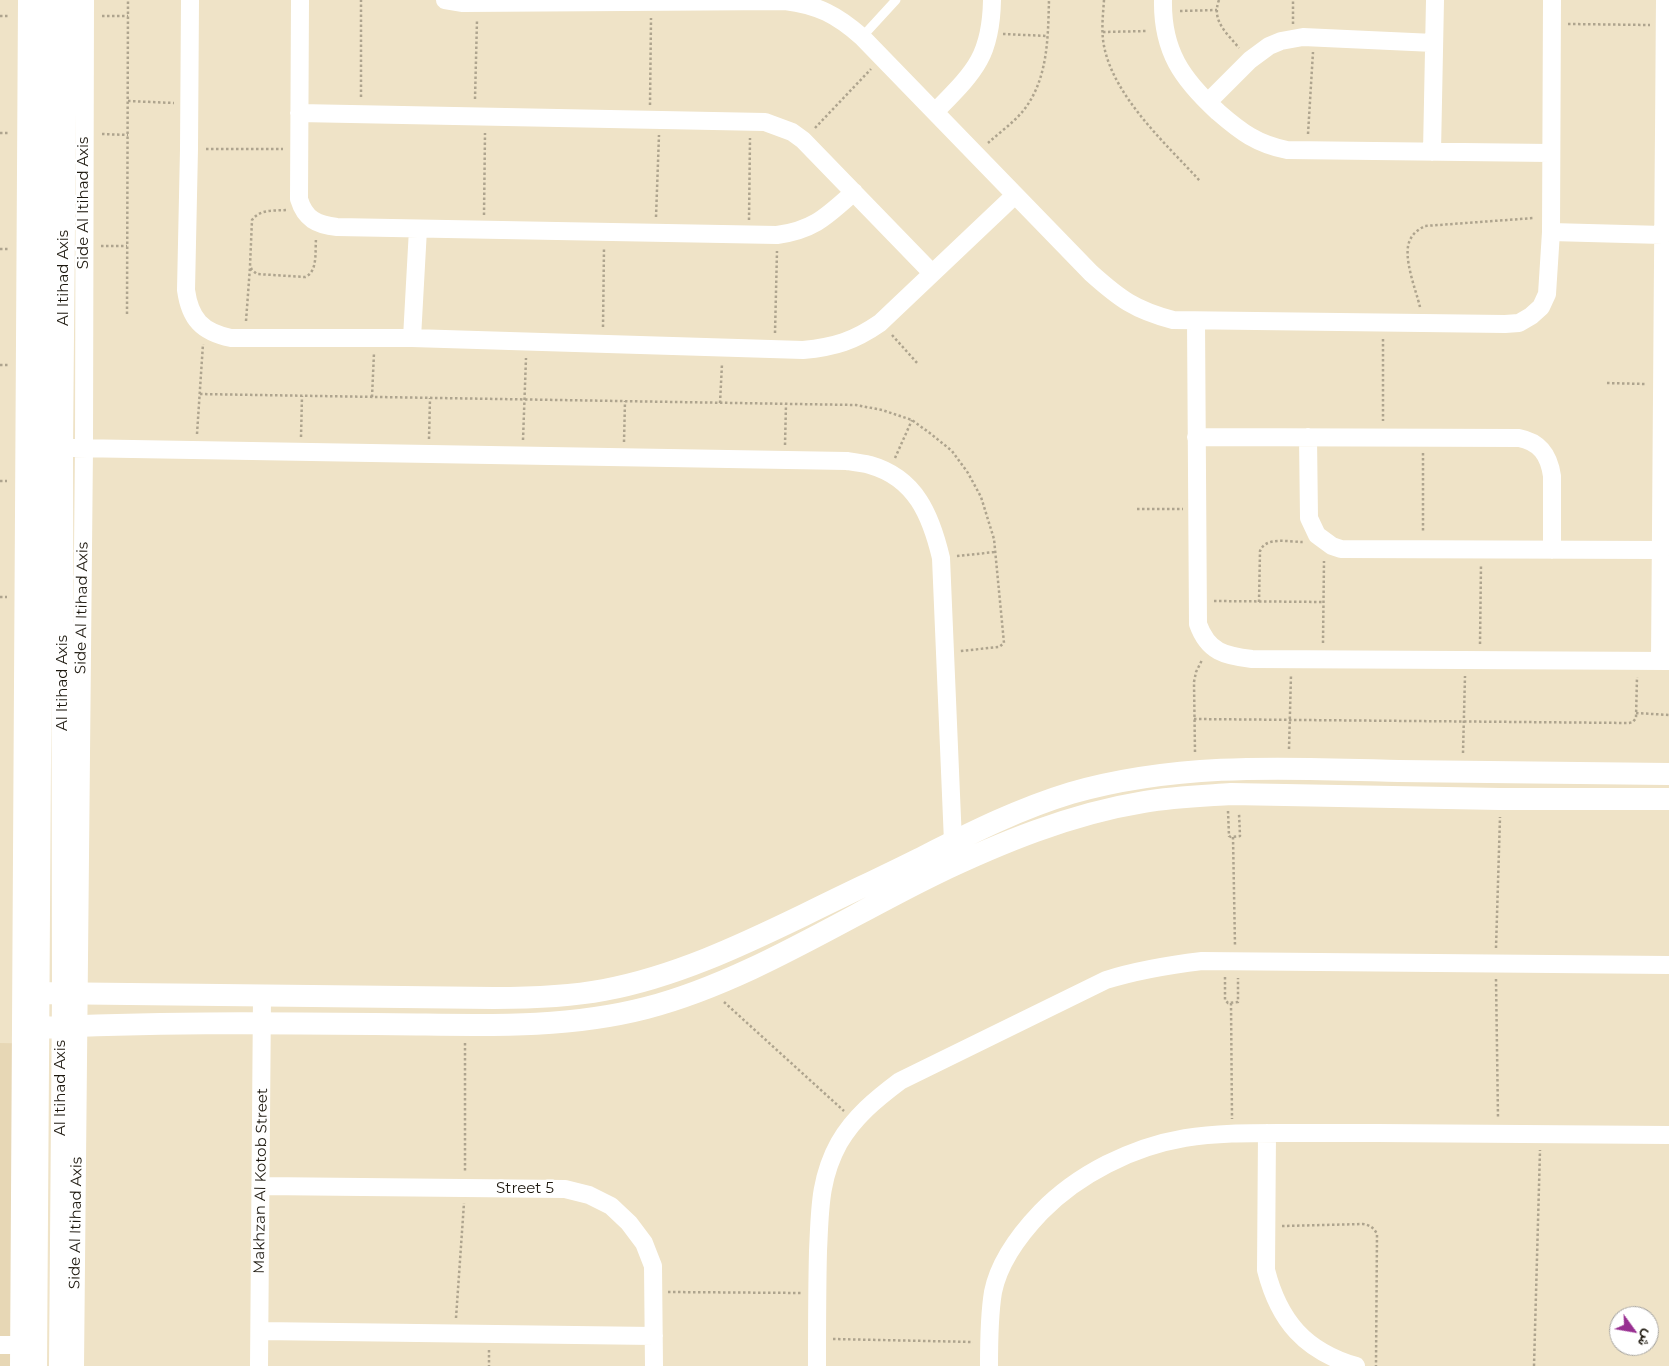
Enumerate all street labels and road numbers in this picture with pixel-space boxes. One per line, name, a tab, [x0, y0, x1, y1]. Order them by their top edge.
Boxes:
street label: Side Al Itihad Axis	[75, 137, 93, 269]
street label: Al Itihad Axis	[55, 230, 73, 326]
street label: Side Al Itihad Axis	[72, 542, 92, 674]
street label: Al Itihad Axis	[54, 635, 72, 731]
street label: Al Itihad Axis	[52, 1040, 70, 1136]
street label: Makhzan Al Kotob Street	[250, 1088, 272, 1274]
street label: Side Al Itihad Axis	[66, 1157, 86, 1289]
street label: Street 5	[496, 1180, 554, 1198]

